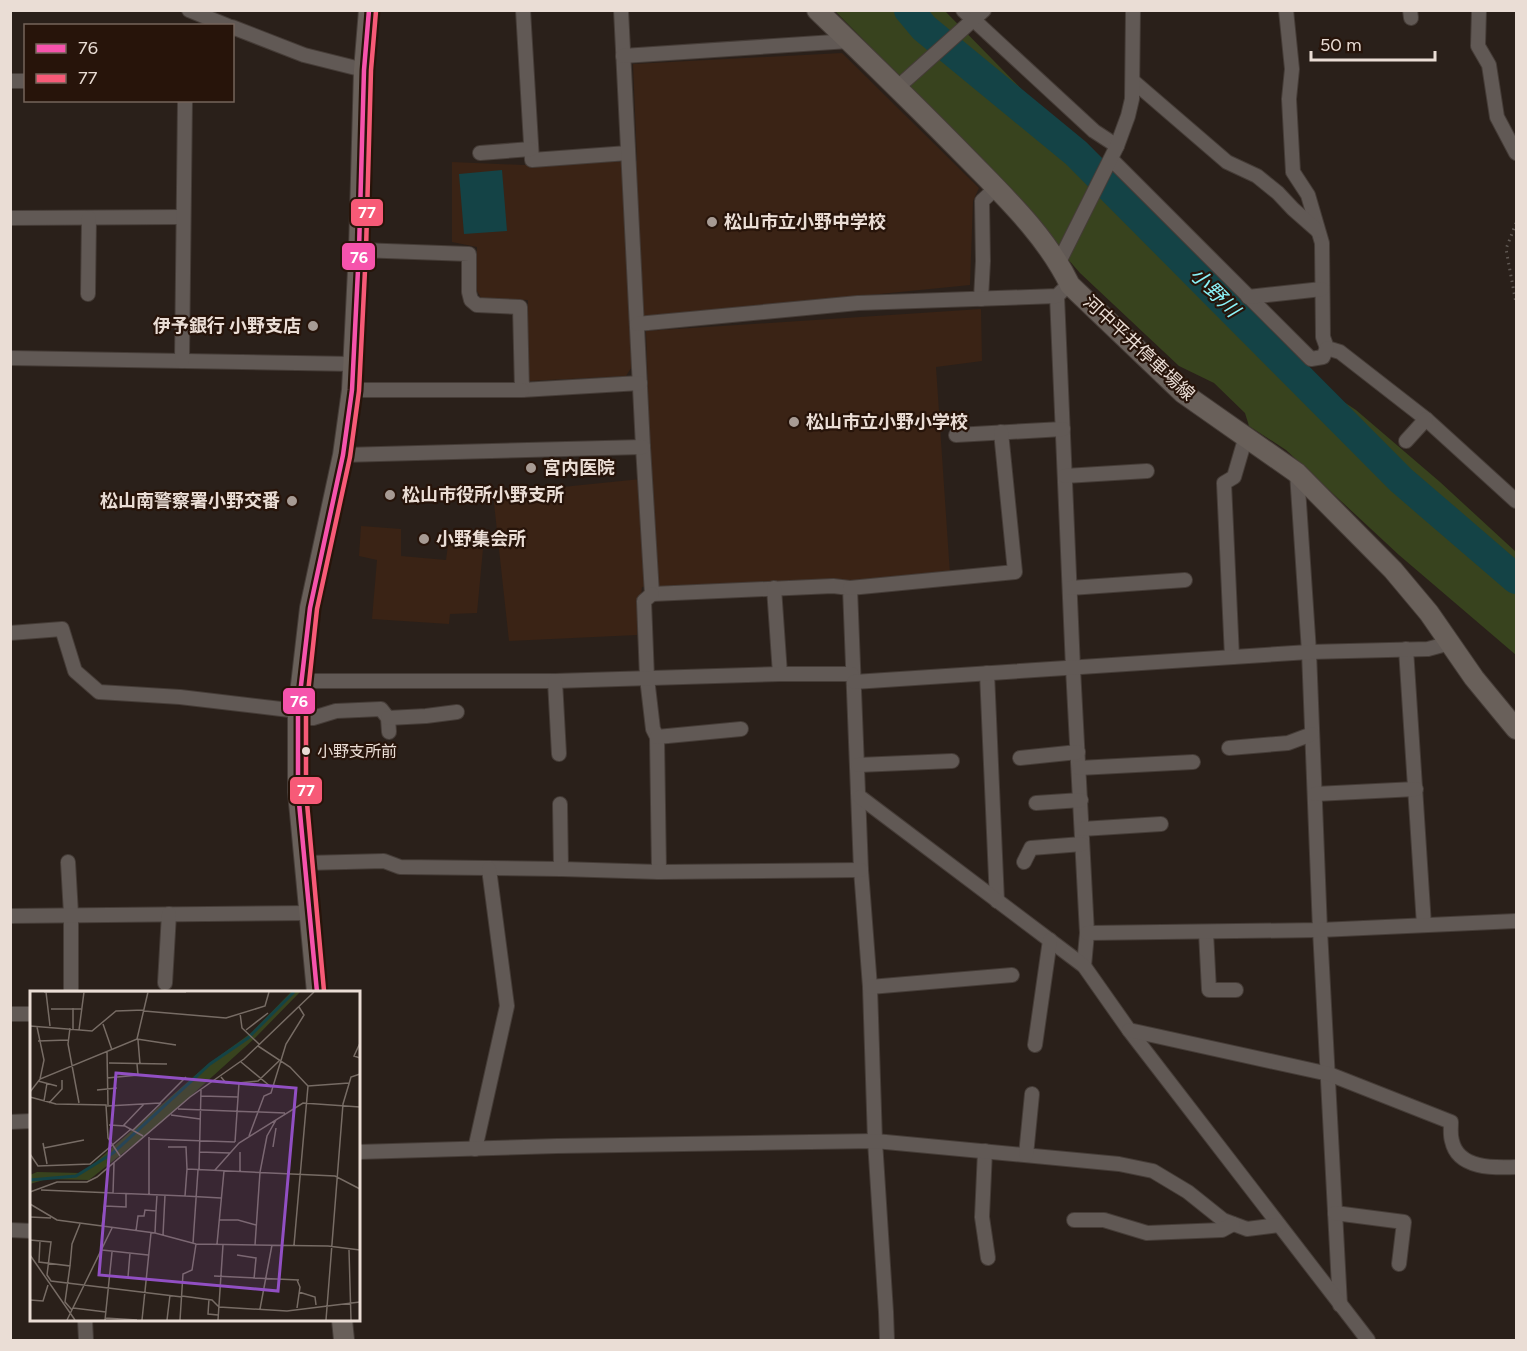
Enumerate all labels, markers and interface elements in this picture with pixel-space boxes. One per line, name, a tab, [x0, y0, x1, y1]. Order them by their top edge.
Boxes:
legend	[24, 24, 234, 102]
scale bar	[1311, 24, 1436, 62]
text: 50 m	[1320, 34, 1362, 56]
text: 76	[78, 37, 98, 59]
text: 77	[78, 67, 98, 89]
line badge: 77	[350, 198, 384, 227]
text: 77	[358, 203, 376, 222]
place label: 松山市立小野中学校	[724, 211, 886, 233]
marker: 松山市立小野中学校	[705, 215, 719, 229]
line badge: 76	[341, 242, 376, 271]
text: 76	[350, 248, 368, 267]
water label: 小野川	[1185, 262, 1246, 323]
street label: 河中平井停車場線	[1079, 291, 1199, 405]
place label: 伊予銀行 小野支店	[153, 315, 301, 337]
marker: 伊予銀行 小野支店	[306, 319, 320, 333]
place label: 松山市立小野小学校	[806, 411, 968, 433]
marker: 松山市立小野小学校	[787, 415, 801, 429]
place label: 宮内医院	[543, 457, 615, 479]
marker: 宮内医院	[524, 461, 538, 475]
place label: 松山市役所小野支所	[402, 484, 564, 506]
marker: 松山市役所小野支所	[383, 488, 397, 502]
place label: 松山南警察署小野交番	[100, 490, 280, 512]
marker: 松山南警察署小野交番	[285, 494, 299, 508]
place label: 小野集会所	[436, 528, 526, 550]
marker: 小野集会所	[417, 532, 431, 546]
line badge: 76	[282, 687, 316, 715]
text: 76	[290, 692, 308, 711]
place label: 小野支所前	[317, 742, 397, 761]
marker: 小野支所前	[300, 745, 312, 757]
line badge: 77	[289, 776, 323, 805]
text: 77	[297, 781, 315, 800]
inset map	[30, 991, 360, 1321]

